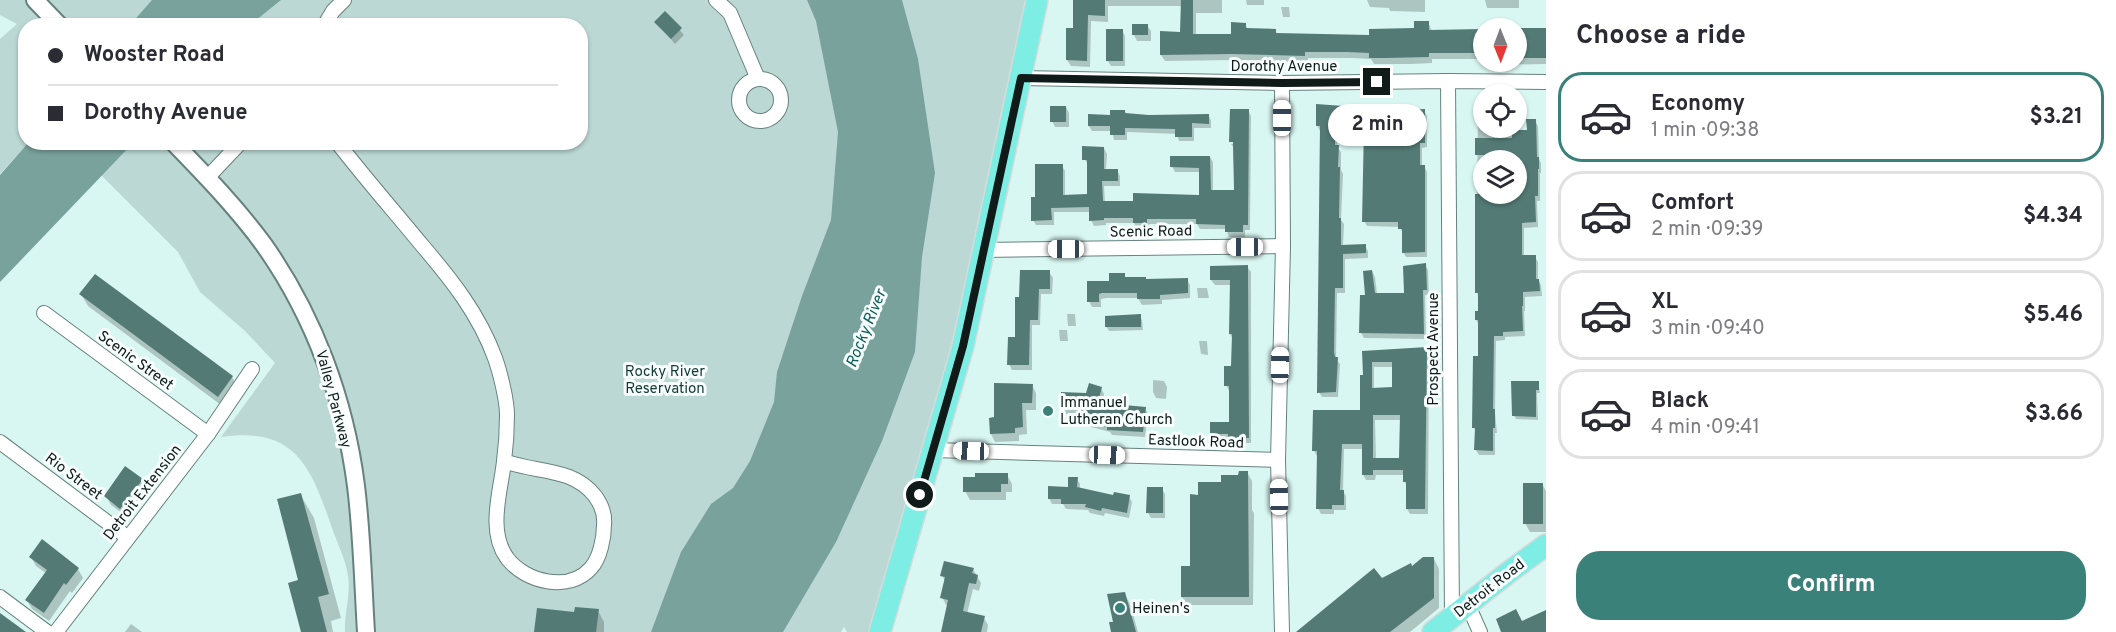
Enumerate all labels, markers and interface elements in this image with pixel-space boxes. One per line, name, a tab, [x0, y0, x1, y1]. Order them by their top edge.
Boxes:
north arrow	[1473, 18, 1527, 72]
map controls	[1473, 18, 1527, 204]
text: Choose a ride	[1576, 19, 1746, 53]
text: Wooster Road	[84, 42, 225, 69]
street label: Dorothy Avenue	[1231, 58, 1337, 77]
route end	[1363, 68, 1390, 95]
button: locate	[1473, 84, 1527, 138]
icon: car	[1579, 90, 1633, 144]
text: Economy	[1651, 91, 1745, 118]
text: Dorothy Avenue	[84, 100, 248, 127]
car	[1273, 100, 1291, 136]
callout: 2 min	[1328, 103, 1426, 145]
text: $3.21	[2029, 104, 2083, 131]
text: 2 min	[1351, 112, 1404, 138]
text: 1 min · 09:38	[1651, 118, 1759, 144]
button: layers	[1473, 150, 1527, 204]
icon: car	[1579, 189, 1633, 243]
text: Comfort	[1651, 190, 1734, 217]
text: $4.34	[2023, 203, 2083, 230]
text: 2 min · 09:39	[1651, 217, 1763, 243]
street label: Scenic Road	[1110, 222, 1192, 243]
car	[1227, 238, 1263, 256]
car	[1048, 240, 1084, 258]
water label: Rocky River	[842, 285, 892, 371]
icon: car	[1579, 288, 1633, 342]
text: XL	[1651, 289, 1678, 316]
street label: Prospect Avenue	[1425, 292, 1444, 406]
text: $5.46	[2023, 302, 2083, 329]
text: 3 min · 09:40	[1651, 316, 1765, 342]
street label: Scenic Street	[93, 327, 177, 395]
car	[1271, 347, 1289, 383]
street label: Valley Parkway	[310, 348, 355, 451]
park label: Rocky River Reservation	[625, 363, 705, 399]
icon: car	[1579, 387, 1633, 441]
text: Black	[1651, 388, 1709, 415]
place label: Immanuel Lutheran Church	[1060, 394, 1173, 430]
text: $3.66	[2025, 401, 2083, 428]
marker: Immanuel Lutheran Church	[1041, 404, 1055, 418]
text: 4 min · 09:41	[1651, 415, 1760, 441]
street label: Eastlook Road	[1148, 431, 1244, 454]
street label: Detroit Extension	[100, 441, 186, 545]
car	[953, 441, 989, 461]
car	[1089, 445, 1125, 465]
street label: Rio Street	[41, 449, 106, 505]
car	[1270, 479, 1288, 515]
route start	[906, 481, 933, 508]
button: Confirm	[1576, 551, 2086, 620]
street label: Detroit Road	[1451, 556, 1529, 623]
place label: Heinen's	[1132, 600, 1190, 619]
marker: Heinen's	[1113, 601, 1127, 615]

